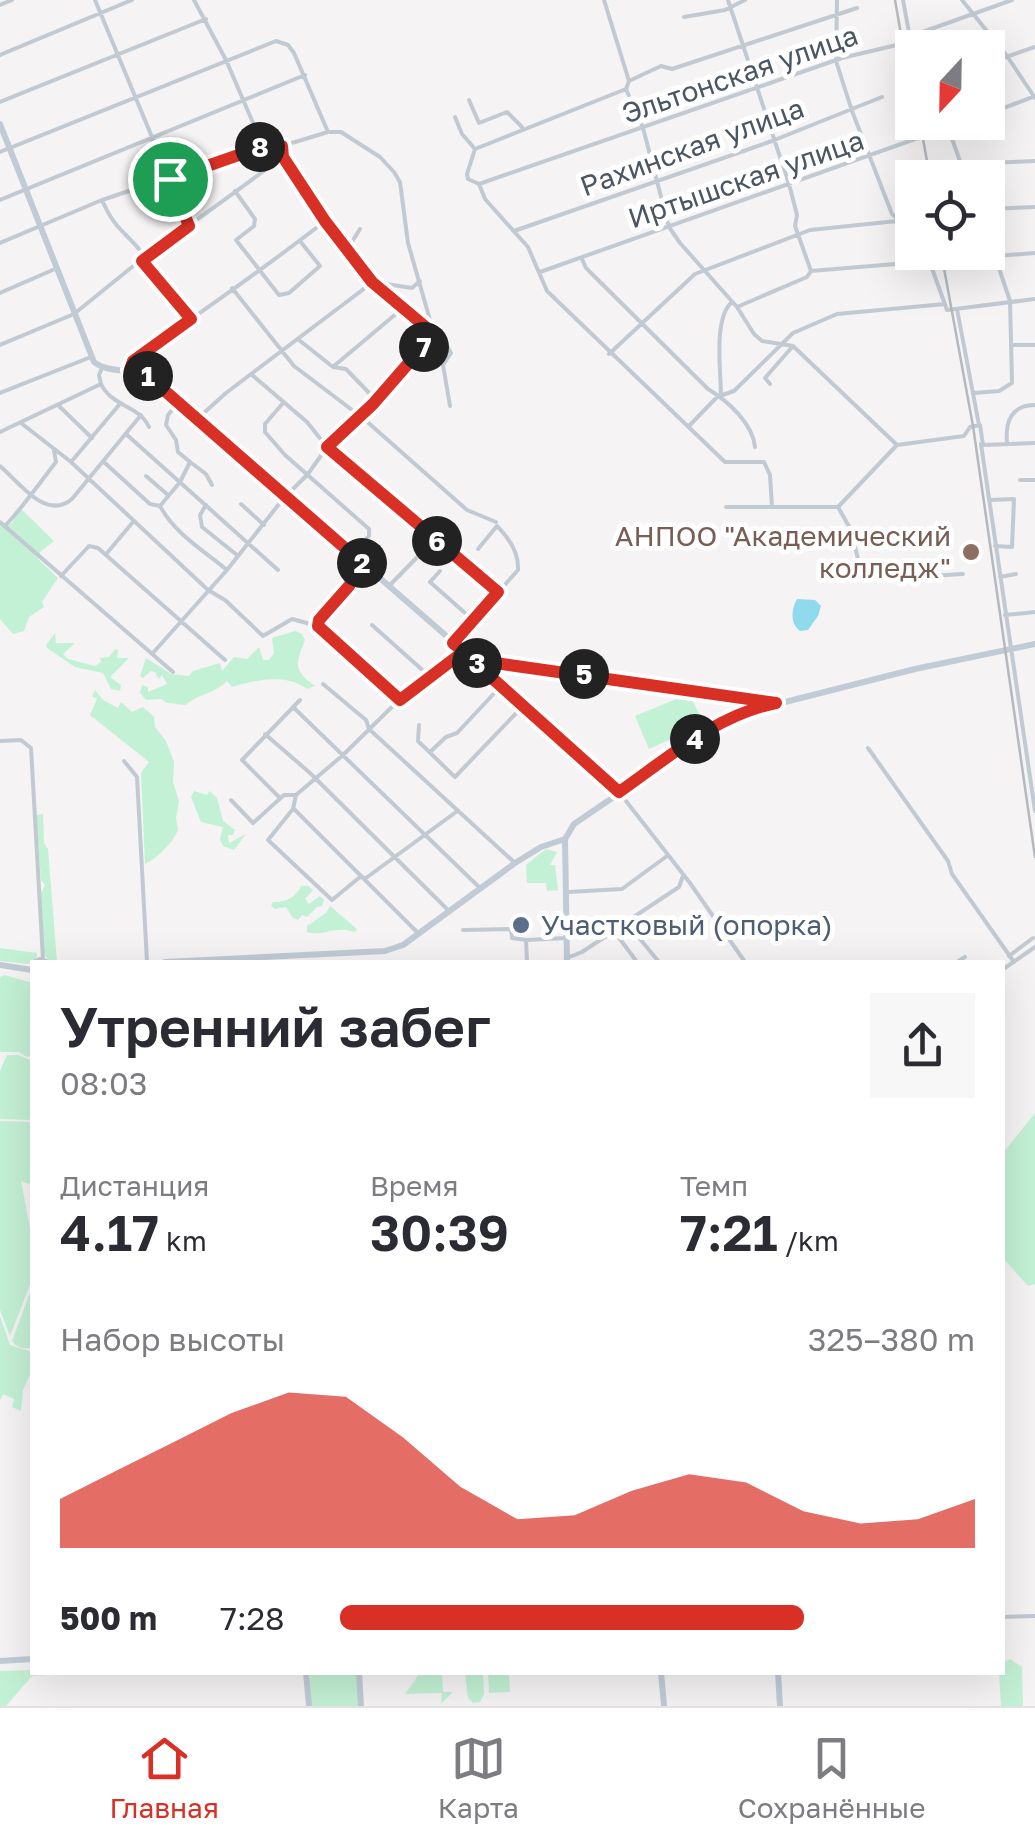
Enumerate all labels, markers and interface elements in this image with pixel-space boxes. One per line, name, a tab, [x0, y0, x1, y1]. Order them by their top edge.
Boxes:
street label: Эльтонская улица	[618, 18, 862, 129]
north arrow	[895, 30, 1005, 140]
map controls	[895, 30, 1005, 270]
street label: Рахинская улица	[575, 91, 808, 202]
pin: 8	[235, 122, 285, 172]
street label: Иртышская улица	[624, 123, 868, 234]
text: 8	[251, 130, 269, 163]
pin	[128, 137, 213, 222]
icon: arrive	[143, 152, 198, 207]
button: locate	[895, 160, 1005, 270]
pin: 7	[399, 322, 449, 372]
text: 7	[416, 330, 432, 363]
pin: 1	[123, 351, 173, 401]
text: 1	[141, 359, 155, 392]
pin: 6	[412, 516, 462, 566]
place label: АНПОО "Академический колледж"	[615, 519, 951, 584]
text: 6	[428, 524, 446, 557]
pin: 2	[337, 538, 387, 588]
marker: АНПОО "Академический колледж"	[960, 541, 982, 563]
text: 2	[353, 546, 371, 579]
pin: 3	[452, 638, 502, 688]
text: 3	[468, 646, 486, 679]
pin: 5	[559, 649, 609, 699]
text: 5	[575, 657, 593, 690]
pin: 4	[670, 714, 720, 764]
text: 4	[686, 722, 704, 755]
place label: Участковый (опорка)	[541, 908, 833, 941]
marker: Участковый (опорка)	[510, 914, 532, 936]
text: Утренний забег	[60, 993, 491, 1059]
button: share	[870, 993, 975, 1098]
text: 08:03	[60, 1064, 148, 1102]
text: Дистанция	[60, 1169, 209, 1202]
text: Время	[370, 1169, 458, 1202]
text: Темп	[680, 1169, 748, 1202]
text: 4.17	[60, 1202, 159, 1262]
text: 30:39	[370, 1202, 509, 1262]
text: 7:21	[680, 1202, 778, 1262]
text: km	[159, 1224, 207, 1257]
text: /km	[778, 1224, 839, 1257]
text: Набор высоты	[60, 1320, 285, 1358]
text: 325–380 m	[808, 1320, 975, 1358]
text: 500 m	[60, 1599, 157, 1637]
text: 7:28	[220, 1599, 285, 1637]
tab: Главная	[109, 1731, 219, 1824]
tab: Карта	[438, 1731, 519, 1824]
tab: Сохранённые	[738, 1731, 926, 1824]

